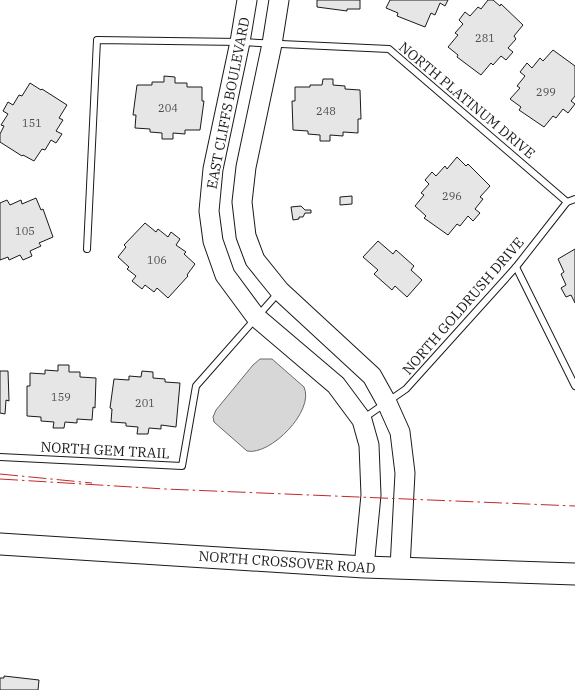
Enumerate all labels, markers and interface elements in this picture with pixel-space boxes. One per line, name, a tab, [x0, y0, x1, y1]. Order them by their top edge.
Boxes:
street label: EAST CLIFFS BOULEVARD	[203, 15, 254, 190]
house number: 281	[475, 31, 495, 45]
street label: NORTH PLATINUM DRIVE	[395, 38, 539, 162]
house number: 299	[536, 85, 556, 99]
house number: 204	[158, 101, 178, 115]
house number: 248	[316, 104, 336, 118]
house number: 151	[22, 116, 42, 130]
house number: 296	[442, 189, 462, 203]
house number: 105	[15, 224, 35, 238]
street label: NORTH GOLDRUSH DRIVE	[398, 234, 528, 378]
house number: 106	[147, 253, 167, 267]
house number: 159	[51, 390, 71, 404]
house number: 201	[135, 396, 155, 410]
street label: NORTH GEM TRAIL	[40, 438, 170, 462]
street label: NORTH CROSSOVER ROAD	[198, 547, 376, 577]

